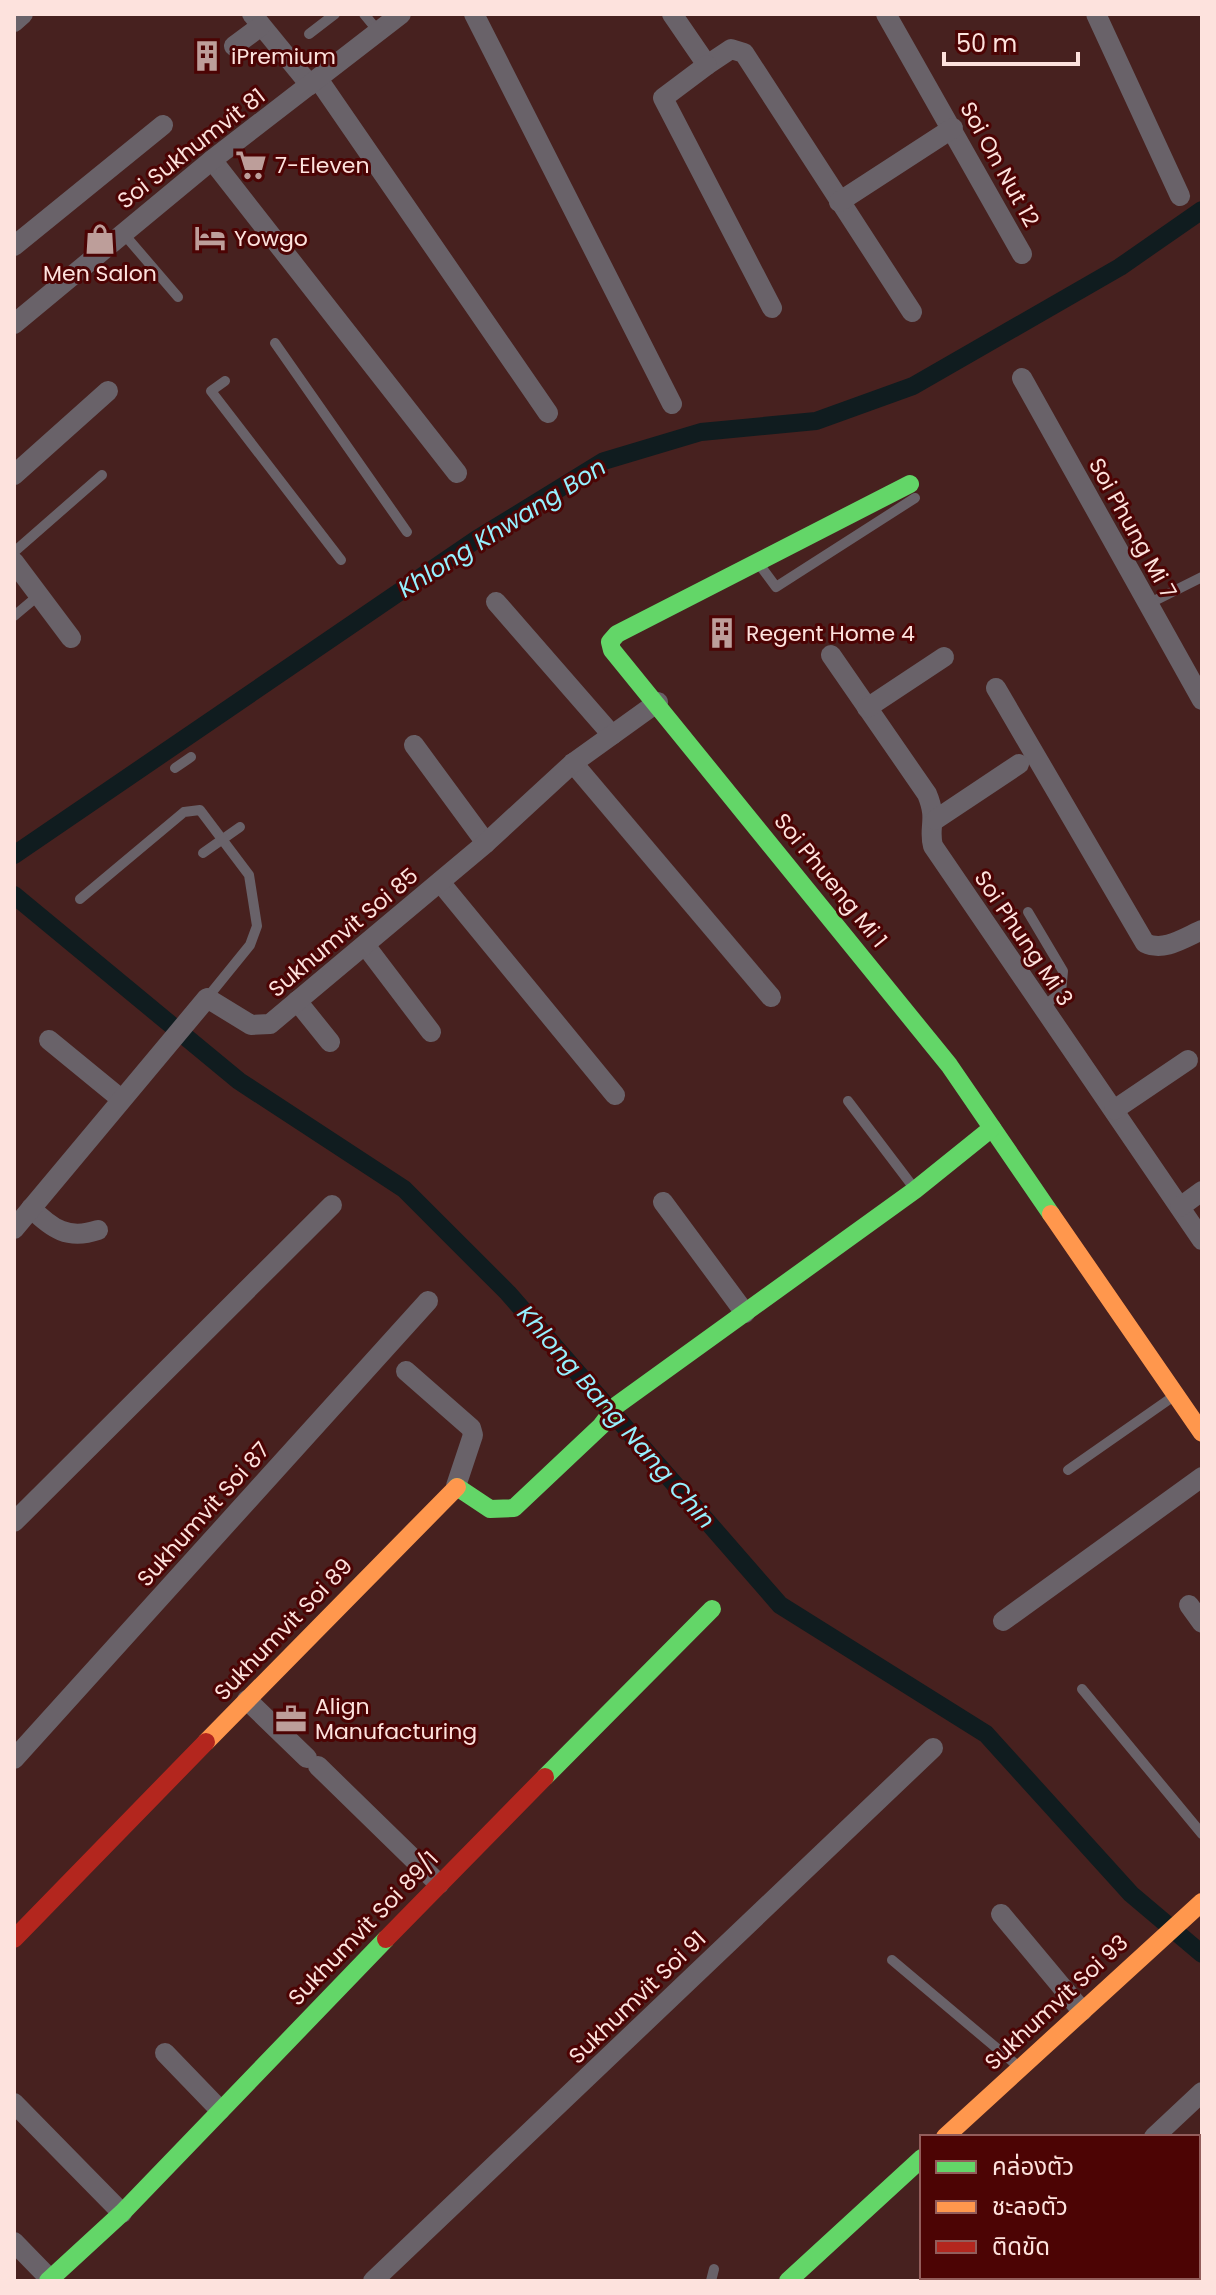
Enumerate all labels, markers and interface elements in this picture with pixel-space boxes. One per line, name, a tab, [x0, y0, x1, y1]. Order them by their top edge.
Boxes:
scale bar	[944, 16, 1078, 66]
text: 50 m	[956, 27, 1017, 60]
building icon: iPremium	[190, 39, 224, 73]
place label: iPremium	[231, 41, 336, 72]
street label: Soi Sukhumvit 81	[111, 81, 272, 216]
street label: Soi On Nut 12	[952, 96, 1047, 232]
supermarket icon: 7-Eleven	[234, 148, 268, 182]
place label: 7-Eleven	[275, 150, 370, 181]
hotel icon: Yowgo	[193, 221, 227, 255]
shop icon: Men Salon	[83, 222, 117, 256]
place label: Yowgo	[234, 223, 308, 254]
place label: Men Salon	[43, 258, 157, 289]
water label: Khlong Khwang Bon	[391, 450, 612, 605]
street label: Soi Phung Mi 7	[1081, 452, 1184, 604]
building icon: Regent Home 4	[705, 616, 739, 650]
place label: Regent Home 4	[746, 618, 915, 649]
street label: Soi Phueng Mi 1	[767, 806, 895, 954]
street label: Sukhumvit Soi 85	[262, 860, 425, 1004]
street label: Soi Phung Mi 3	[967, 864, 1080, 1012]
water label: Khlong Bang Nang Chin	[510, 1298, 723, 1536]
street label: Sukhumvit Soi 87	[130, 1435, 277, 1593]
street label: Sukhumvit Soi 89	[207, 1551, 359, 1707]
place label: Align Manufacturing	[315, 1691, 477, 1747]
office icon: Align Manufacturing	[274, 1702, 308, 1736]
street label: Sukhumvit Soi 89/1	[281, 1844, 445, 2013]
street label: Sukhumvit Soi 91	[562, 1924, 713, 2071]
street label: Sukhumvit Soi 93	[978, 1928, 1135, 2077]
legend	[920, 2135, 1200, 2279]
text: คล่องตัว	[992, 2150, 1074, 2183]
text: ชะลอตัว	[992, 2190, 1068, 2223]
text: ติดขัด	[992, 2230, 1050, 2263]

